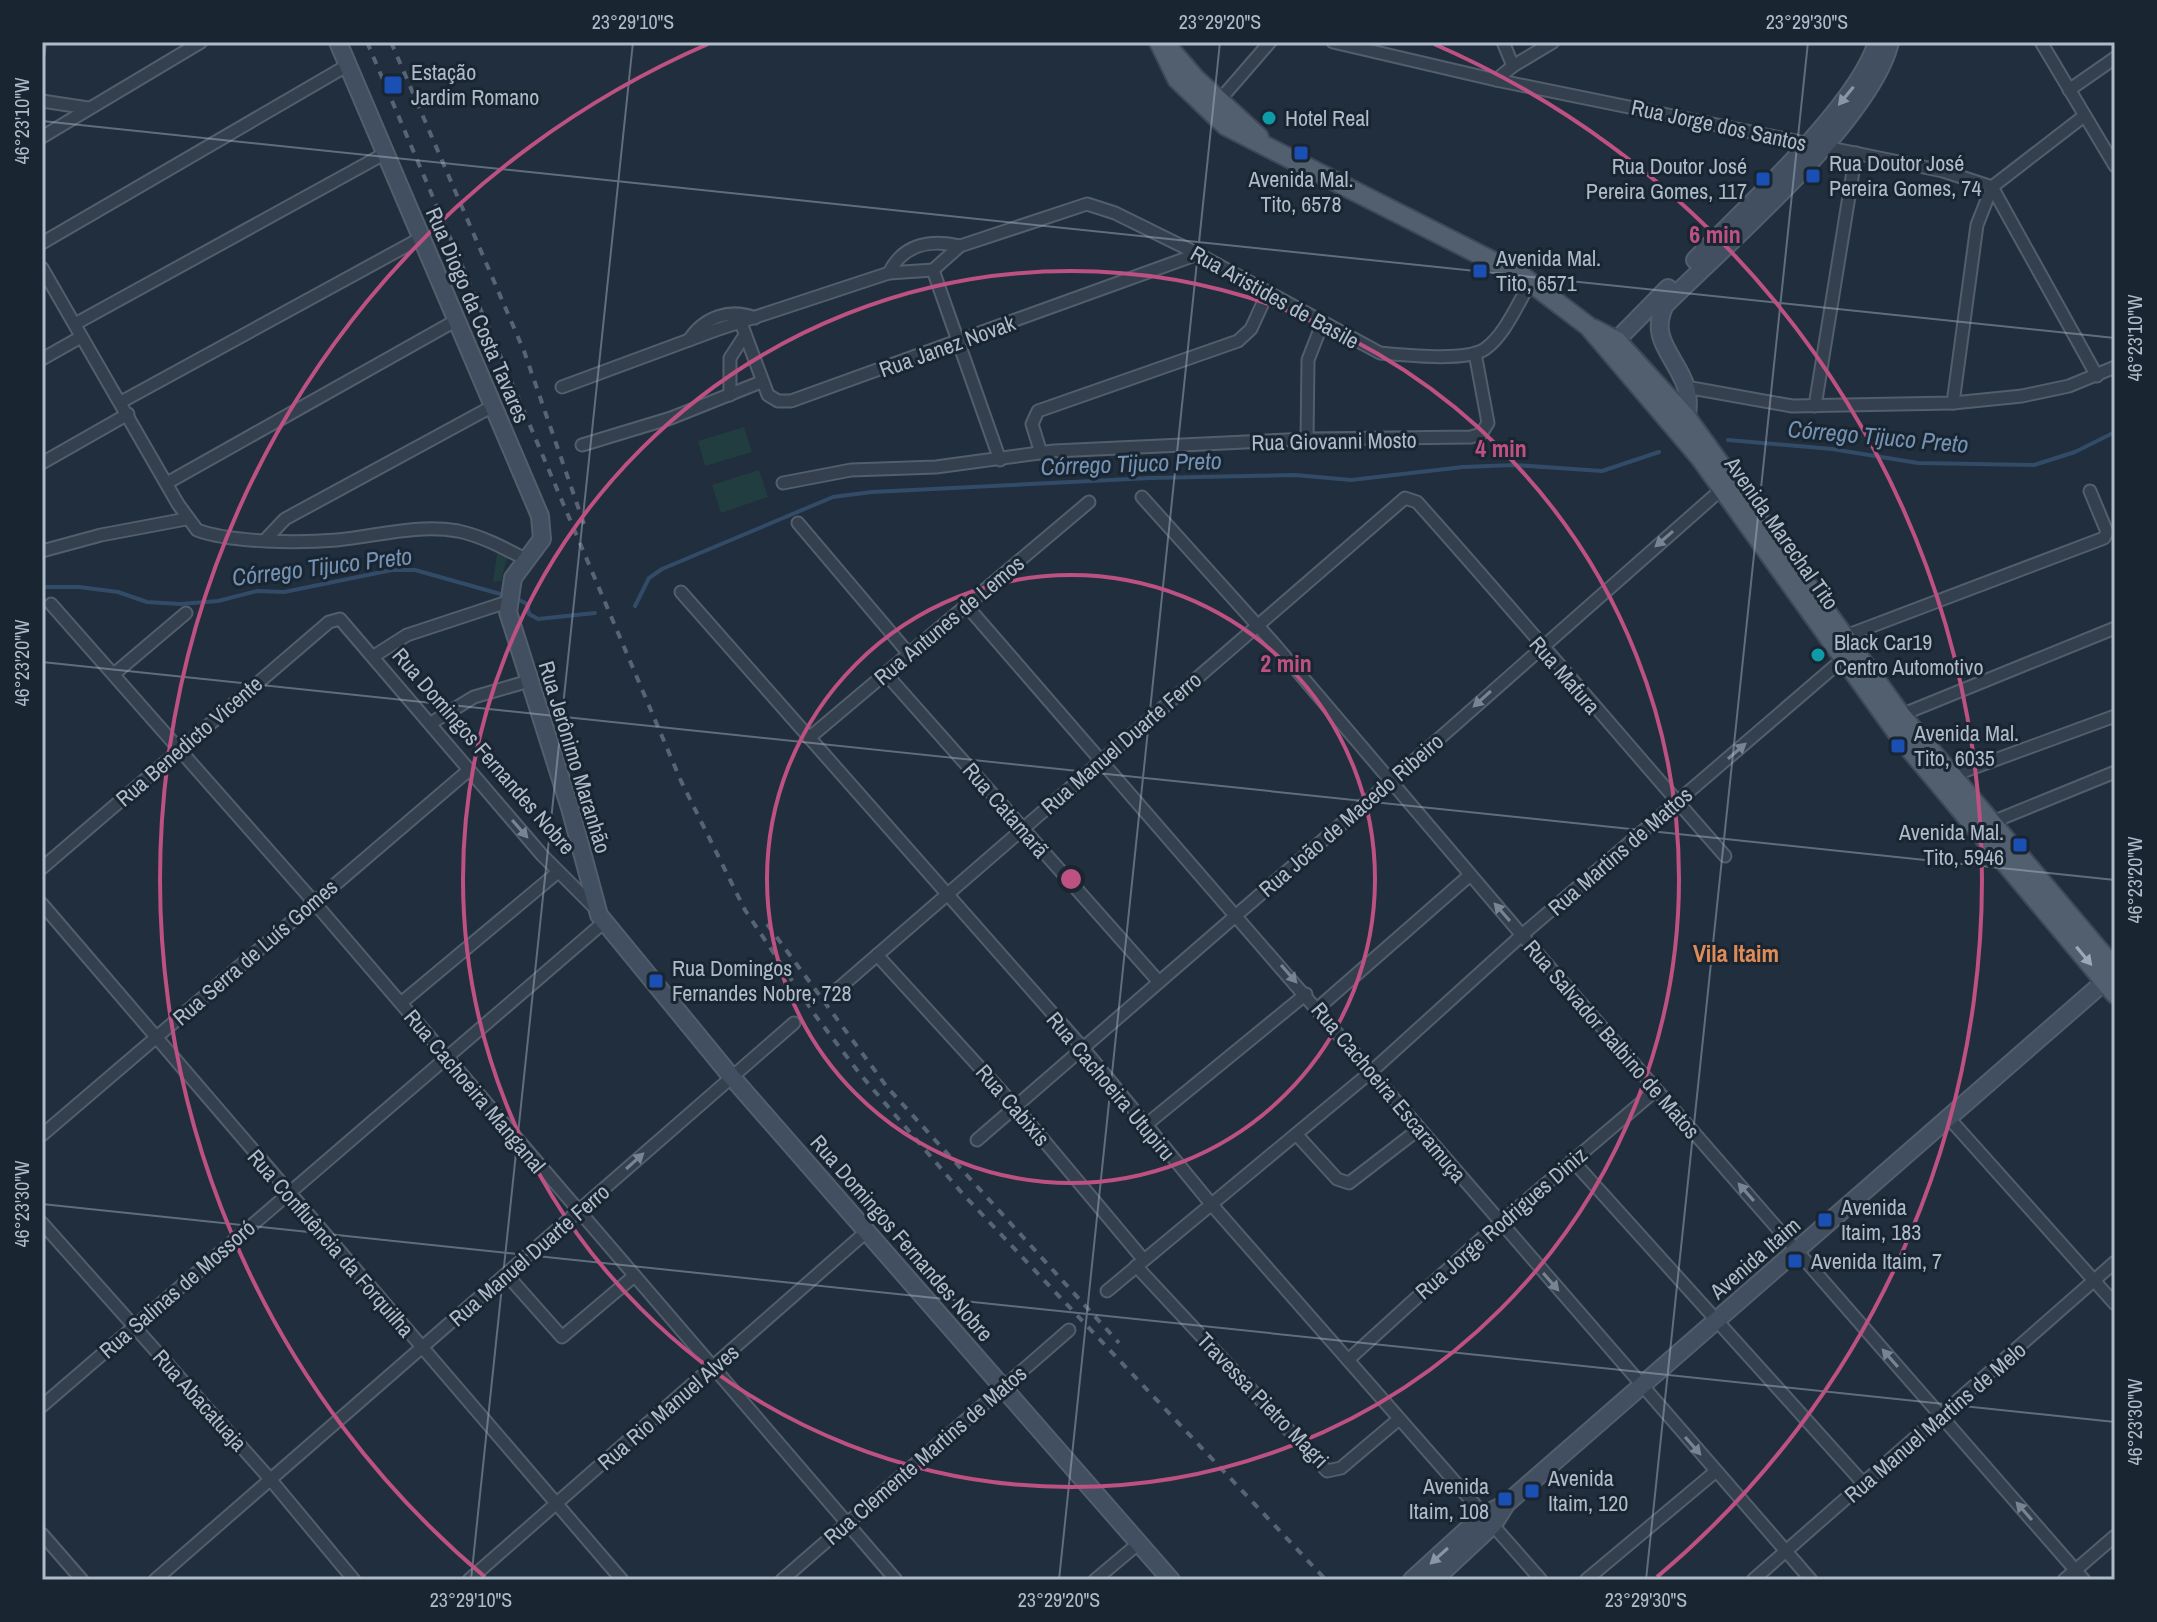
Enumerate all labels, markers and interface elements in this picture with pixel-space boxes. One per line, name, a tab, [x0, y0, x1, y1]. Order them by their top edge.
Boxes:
text: 23°29'10"S	[592, 8, 674, 35]
text: 23°29'20"S	[1179, 8, 1261, 35]
text: 23°29'30"S	[1766, 8, 1848, 35]
place label: Estação Jardim Romano	[411, 57, 539, 112]
marker: Estação Jardim Romano	[382, 74, 404, 96]
text: 46°23'10"W	[8, 77, 35, 165]
one-way arrow	[1838, 85, 1855, 105]
street label: Rua Jorge dos Santos	[1629, 92, 1809, 158]
place label: Hotel Real	[1285, 103, 1369, 133]
marker: Hotel Real	[1260, 109, 1278, 127]
marker: Avenida Mal. Tito, 6578	[1292, 144, 1310, 162]
place label: Rua Doutor José Pereira Gomes, 74	[1829, 148, 1981, 203]
place label: Rua Doutor José Pereira Gomes, 117	[1586, 151, 1747, 206]
place label: Avenida Mal. Tito, 6578	[1248, 164, 1353, 219]
marker: Rua Doutor José Pereira Gomes, 74	[1804, 167, 1822, 185]
marker: Rua Doutor José Pereira Gomes, 117	[1754, 170, 1772, 188]
street label: Rua Diogo da Costa Tavares	[419, 203, 537, 427]
text: 6 min	[1689, 218, 1741, 250]
street label: Rua Aristides de Basile	[1185, 238, 1365, 356]
place label: Avenida Mal. Tito, 6571	[1495, 243, 1601, 298]
marker: Avenida Mal. Tito, 6571	[1471, 262, 1489, 280]
text: 46°23'10"W	[2121, 294, 2148, 382]
street label: Rua Janez Novak	[875, 307, 1020, 384]
water label: Córrego Tijuco Preto	[1786, 412, 1970, 460]
street label: Rua Giovanni Mosto	[1251, 425, 1417, 457]
text: 4 min	[1475, 432, 1527, 464]
water label: Córrego Tijuco Preto	[1040, 444, 1222, 482]
street label: Avenida Marechal Tito	[1717, 450, 1846, 616]
one-way arrow	[1654, 530, 1674, 547]
water label: Córrego Tijuco Preto	[230, 539, 414, 593]
street label: Rua Antunes de Lemos	[868, 548, 1030, 692]
text: 46°23'20"W	[8, 619, 35, 707]
place label: Black Car19 Centro Automotivo	[1834, 627, 1983, 682]
street label: Rua Mafura	[1523, 630, 1607, 720]
street label: Rua Domingos Fernandes Nobre	[386, 641, 582, 861]
marker: Black Car19 Centro Automotivo	[1809, 646, 1827, 664]
text: 2 min	[1260, 647, 1312, 679]
street label: Rua Jerônimo Maranhão	[531, 657, 619, 857]
street label: Rua Manuel Duarte Ferro	[1034, 665, 1208, 821]
street label: Rua Benedicto Vicente	[109, 669, 269, 813]
one-way arrow	[1473, 690, 1493, 707]
place label: Avenida Mal. Tito, 6035	[1913, 718, 2019, 773]
street label: Rua João de Macedo Ribeiro	[1252, 726, 1450, 904]
marker: Avenida Mal. Tito, 6035	[1889, 737, 1907, 755]
one-way arrow	[1727, 743, 1747, 760]
street label: Rua Catamarã	[956, 756, 1056, 864]
street label: Rua Martins de Mattos	[1541, 780, 1699, 922]
place label: Avenida Mal. Tito, 5946	[1898, 817, 2004, 872]
one-way arrow	[511, 819, 528, 839]
marker: Avenida Mal. Tito, 5946	[2011, 836, 2029, 854]
text: 46°23'20"W	[2121, 836, 2148, 924]
centre of rings	[1057, 865, 1085, 893]
street label: Rua Serra de Luís Gomes	[166, 872, 344, 1032]
one-way arrow	[1493, 902, 1511, 921]
street label: Rua Salvador Balbino de Matos	[1517, 933, 1707, 1145]
district label: Vila Itaim	[1693, 937, 1779, 969]
one-way arrow	[2075, 946, 2092, 966]
place label: Rua Domingos Fernandes Nobre, 728	[672, 953, 852, 1008]
one-way arrow	[1279, 964, 1297, 983]
marker: Rua Domingos Fernandes Nobre, 728	[647, 972, 665, 990]
street label: Rua Cachoeira Escaramuça	[1305, 996, 1473, 1188]
street label: Rua Cachoeira Manganal	[397, 1003, 553, 1179]
street label: Rua Cachoeira Utupiru	[1040, 1005, 1182, 1167]
street label: Rua Cabixis	[969, 1058, 1057, 1152]
street label: Rua Domingos Fernandes Nobre	[804, 1128, 1000, 1348]
street label: Rua Jorge Rodrigues Diniz	[1409, 1140, 1593, 1306]
street label: Rua Confluência da Forquilha	[241, 1143, 421, 1343]
one-way arrow	[626, 1152, 645, 1170]
text: 46°23'30"W	[8, 1160, 35, 1248]
street label: Rua Manuel Duarte Ferro	[442, 1177, 616, 1333]
one-way arrow	[1737, 1183, 1755, 1202]
place label: Avenida Itaim, 183	[1840, 1192, 1921, 1247]
street label: Avenida Itaim	[1703, 1210, 1807, 1306]
marker: Avenida Itaim, 183	[1816, 1211, 1834, 1229]
street label: Rua Salinas de Mossoró	[93, 1213, 261, 1365]
place label: Avenida Itaim, 7	[1810, 1246, 1942, 1276]
marker: Avenida Itaim, 7	[1786, 1252, 1804, 1270]
one-way arrow	[1542, 1271, 1559, 1291]
street label: Travessa Pietro Magri	[1190, 1326, 1336, 1474]
street label: Rua Manuel Martins de Melo	[1838, 1335, 2032, 1509]
street label: Rua Rio Manuel Alves	[591, 1337, 745, 1477]
street label: Rua Abacatuaja	[146, 1343, 254, 1457]
one-way arrow	[1882, 1348, 1899, 1368]
street label: Rua Clemente Martins de Matos	[817, 1358, 1033, 1552]
text: 46°23'30"W	[2121, 1378, 2148, 1466]
one-way arrow	[1684, 1436, 1701, 1456]
place label: Avenida Itaim, 120	[1547, 1463, 1628, 1518]
place label: Avenida Itaim, 108	[1409, 1471, 1489, 1526]
marker: Avenida Itaim, 120	[1523, 1482, 1541, 1500]
marker: Avenida Itaim, 108	[1496, 1490, 1514, 1508]
one-way arrow	[2016, 1501, 2033, 1521]
one-way arrow	[1429, 1547, 1449, 1564]
text: 23°29'10"S	[430, 1586, 512, 1613]
text: 23°29'20"S	[1018, 1586, 1100, 1613]
text: 23°29'30"S	[1605, 1586, 1687, 1613]

